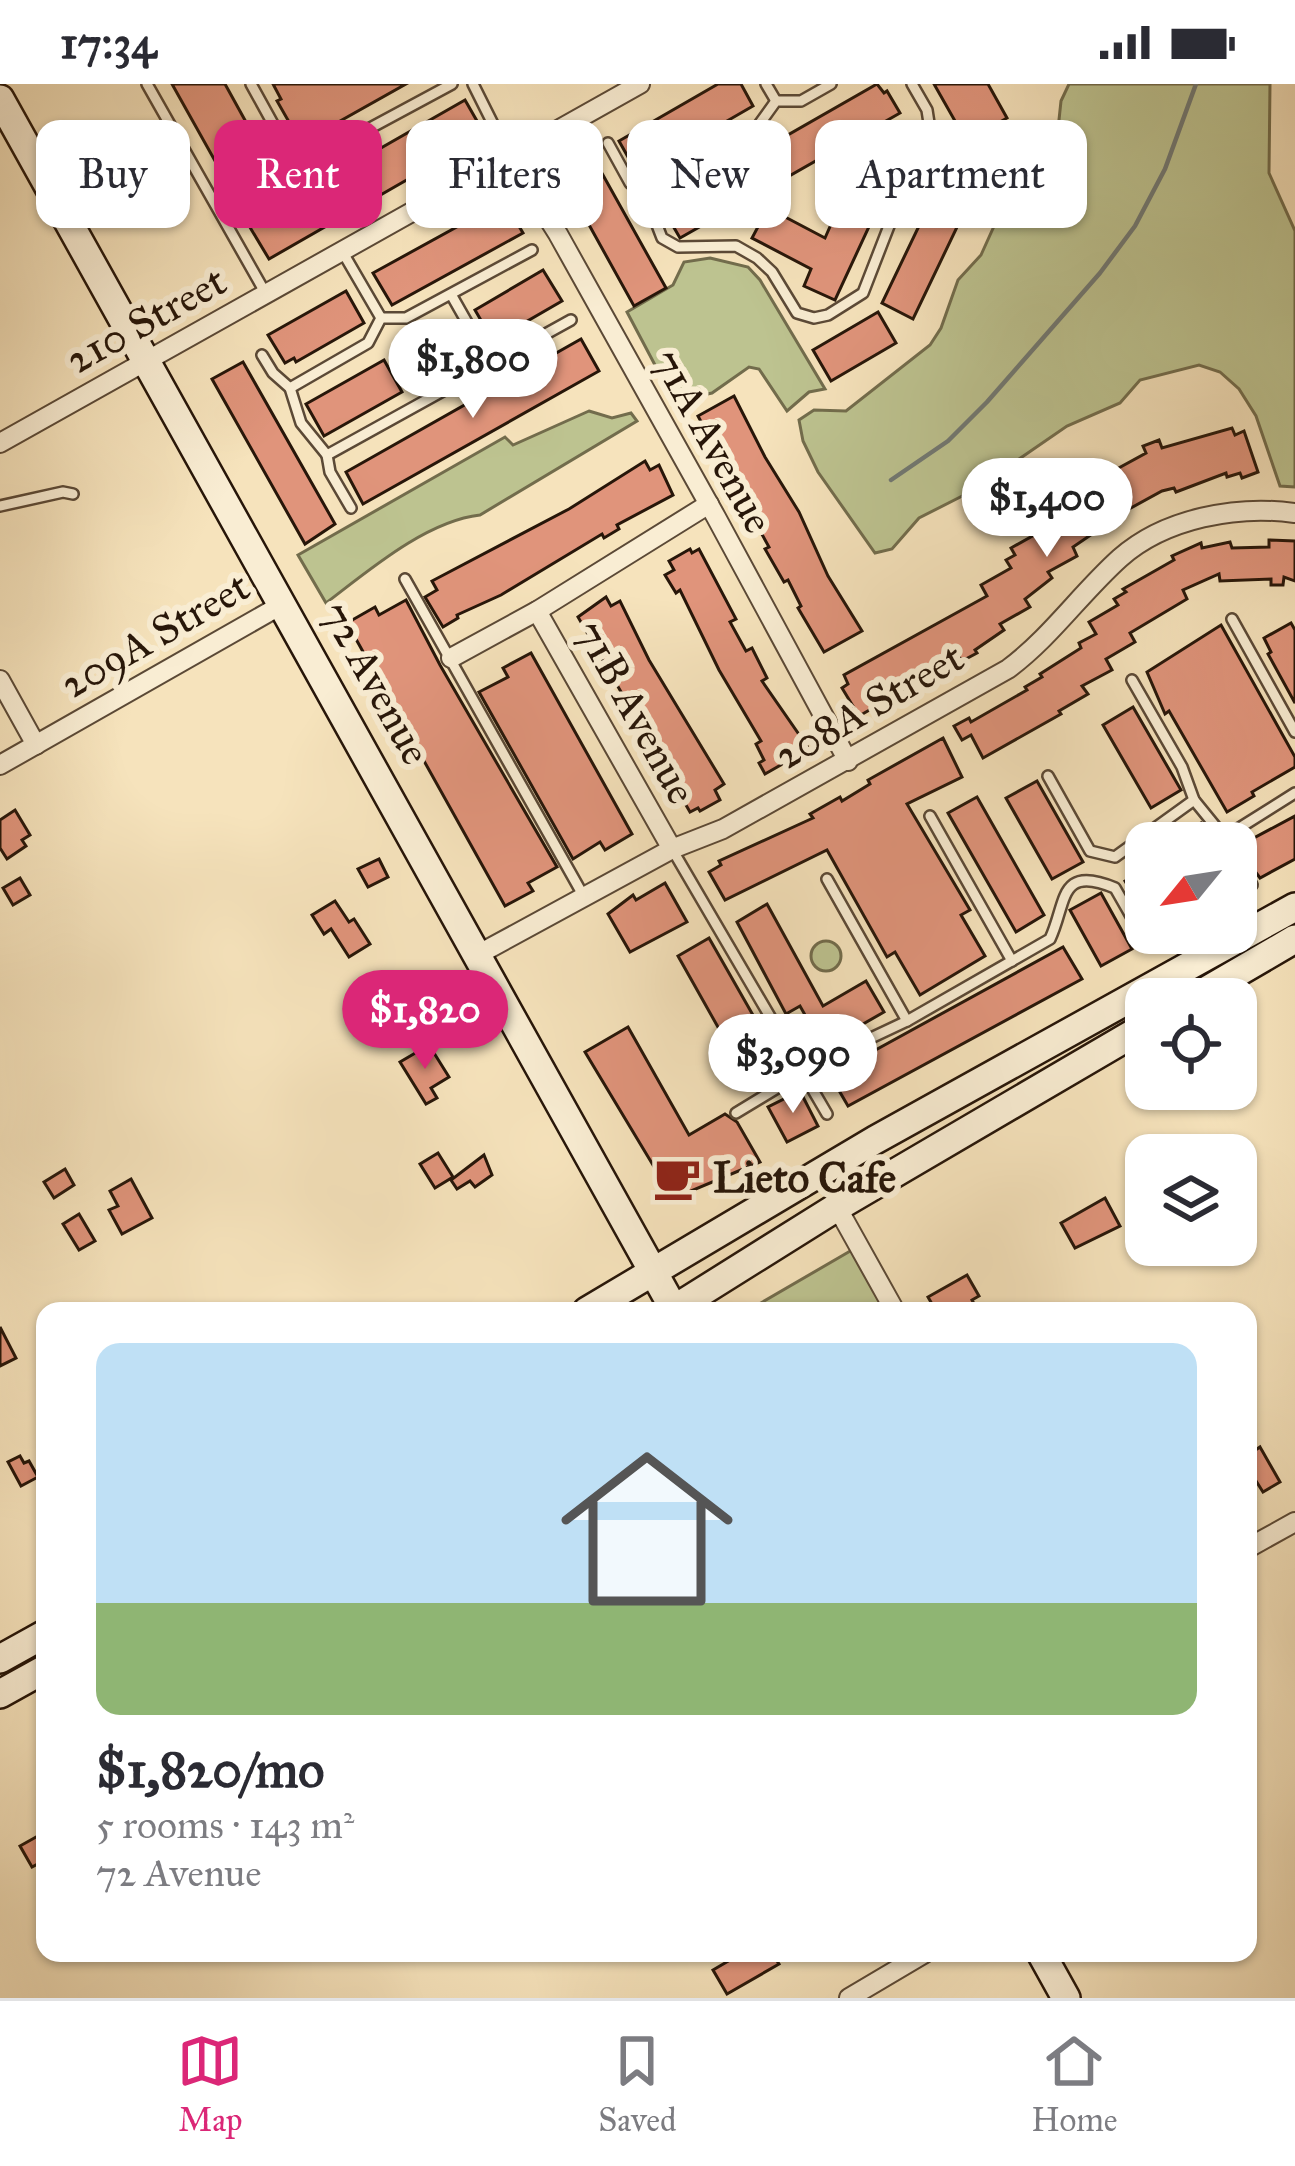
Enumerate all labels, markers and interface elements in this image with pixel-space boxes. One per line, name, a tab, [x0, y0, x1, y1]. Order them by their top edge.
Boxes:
text: 17:34	[60, 15, 156, 70]
chip: Buy	[36, 120, 190, 228]
chip: Rent	[214, 120, 382, 228]
chip: Filters	[406, 120, 603, 228]
chip: New	[627, 120, 791, 228]
chip: Apartment	[815, 120, 1087, 228]
street label: 210 Street	[57, 255, 235, 385]
pin: $1,800	[375, 319, 571, 421]
text: $1,800	[415, 334, 531, 382]
street label: 71A Avenue	[641, 340, 785, 542]
pin: $1,400	[949, 458, 1145, 560]
text: $1,400	[989, 473, 1105, 521]
street label: 209A Street	[51, 560, 259, 710]
street label: 72 Avenue	[310, 592, 442, 774]
street label: 71B Avenue	[564, 611, 708, 813]
street label: 208A Street	[765, 631, 973, 781]
north arrow	[1125, 822, 1257, 954]
map controls	[1125, 822, 1257, 1266]
pin: $1,820	[327, 970, 523, 1072]
button: locate	[1125, 978, 1257, 1110]
text: $1,820	[369, 985, 481, 1033]
pin: $3,090	[695, 1014, 891, 1116]
text: $3,090	[735, 1029, 851, 1077]
button: layers	[1125, 1134, 1257, 1266]
place label: Lieto Cafe	[713, 1152, 896, 1204]
cafe icon: Lieto Cafe	[652, 1153, 702, 1203]
icon: home	[539, 1421, 755, 1637]
text: $1,820/mo	[96, 1739, 324, 1801]
text: 5 rooms · 143 m²	[96, 1801, 354, 1849]
text: 72 Avenue	[96, 1849, 262, 1897]
tab: Map	[177, 2028, 243, 2140]
tab: Saved	[598, 2028, 677, 2140]
tab: Home	[1031, 2028, 1118, 2140]

